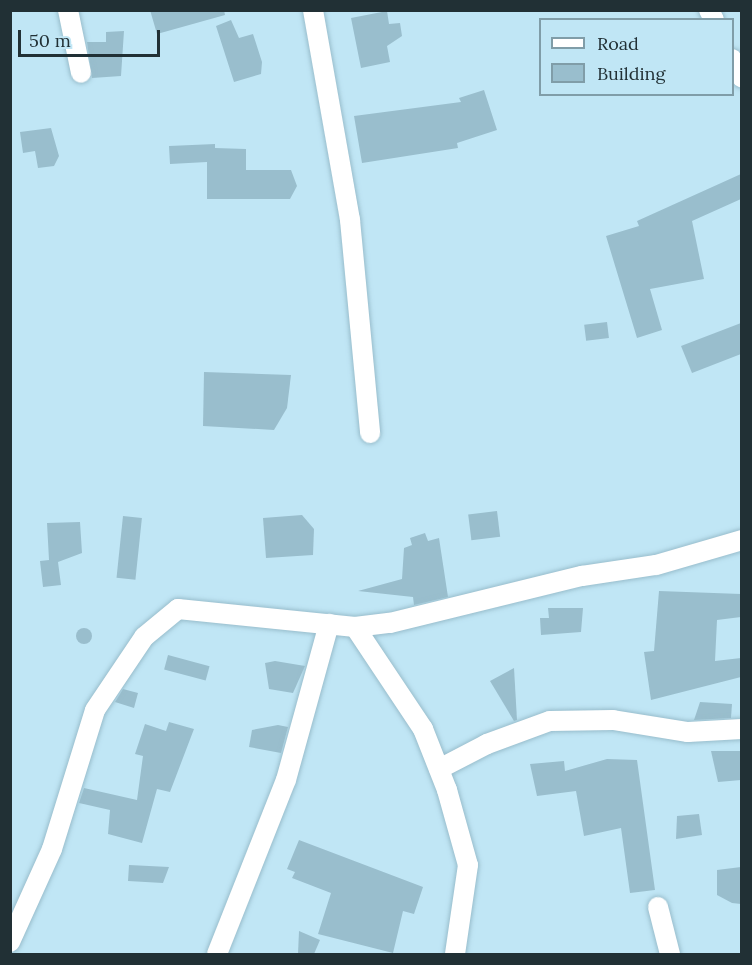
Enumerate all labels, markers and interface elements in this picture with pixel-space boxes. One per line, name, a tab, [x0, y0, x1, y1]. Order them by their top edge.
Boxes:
scale bar	[21, 18, 164, 56]
legend	[539, 18, 734, 96]
text: 50 m	[29, 29, 71, 52]
text: Road	[597, 32, 639, 55]
text: Building	[597, 62, 665, 85]

